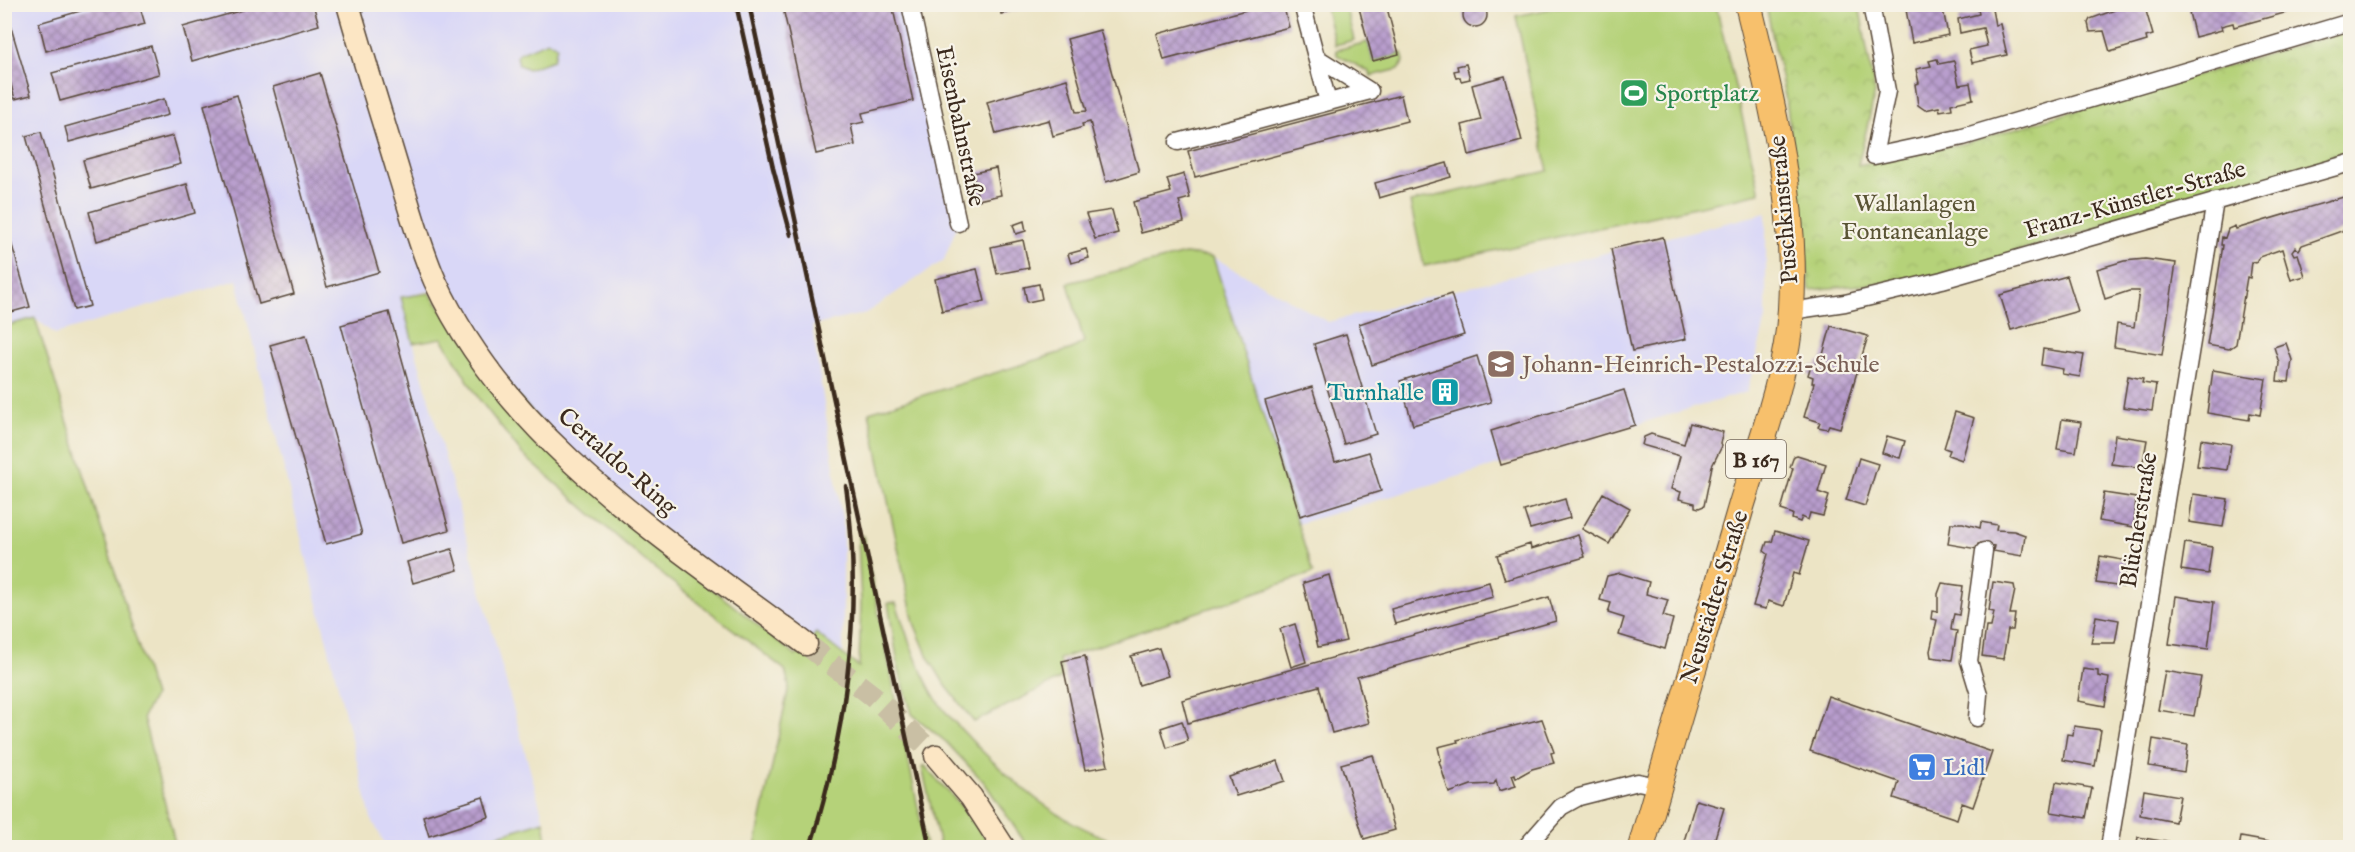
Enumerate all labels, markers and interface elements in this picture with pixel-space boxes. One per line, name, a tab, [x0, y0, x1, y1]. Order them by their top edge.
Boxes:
street label: Eisenbahnstraße	[927, 43, 992, 209]
sports icon: Sportplatz	[1618, 77, 1650, 109]
place label: Sportplatz	[1655, 79, 1759, 110]
street label: Puschkinstraße	[1763, 134, 1806, 286]
street label: Franz-Künstler-Straße	[2021, 154, 2250, 247]
park label: Wallanlagen Fontaneanlage	[1841, 189, 1989, 248]
school or university icon: Johann-Heinrich-Pestalozzi-Schule	[1485, 348, 1517, 380]
place label: Johann-Heinrich-Pestalozzi-Schule	[1519, 350, 1880, 381]
building icon: Turnhalle	[1429, 376, 1461, 408]
place label: Turnhalle	[1327, 378, 1424, 409]
street label: Certaldo-Ring	[550, 401, 684, 523]
road number: B 167	[1726, 440, 1786, 478]
street label: Blücherstraße	[2113, 450, 2165, 590]
street label: Neustädter Straße	[1674, 507, 1757, 688]
supermarket icon: Lidl	[1906, 751, 1938, 783]
place label: Lidl	[1943, 753, 1986, 784]

